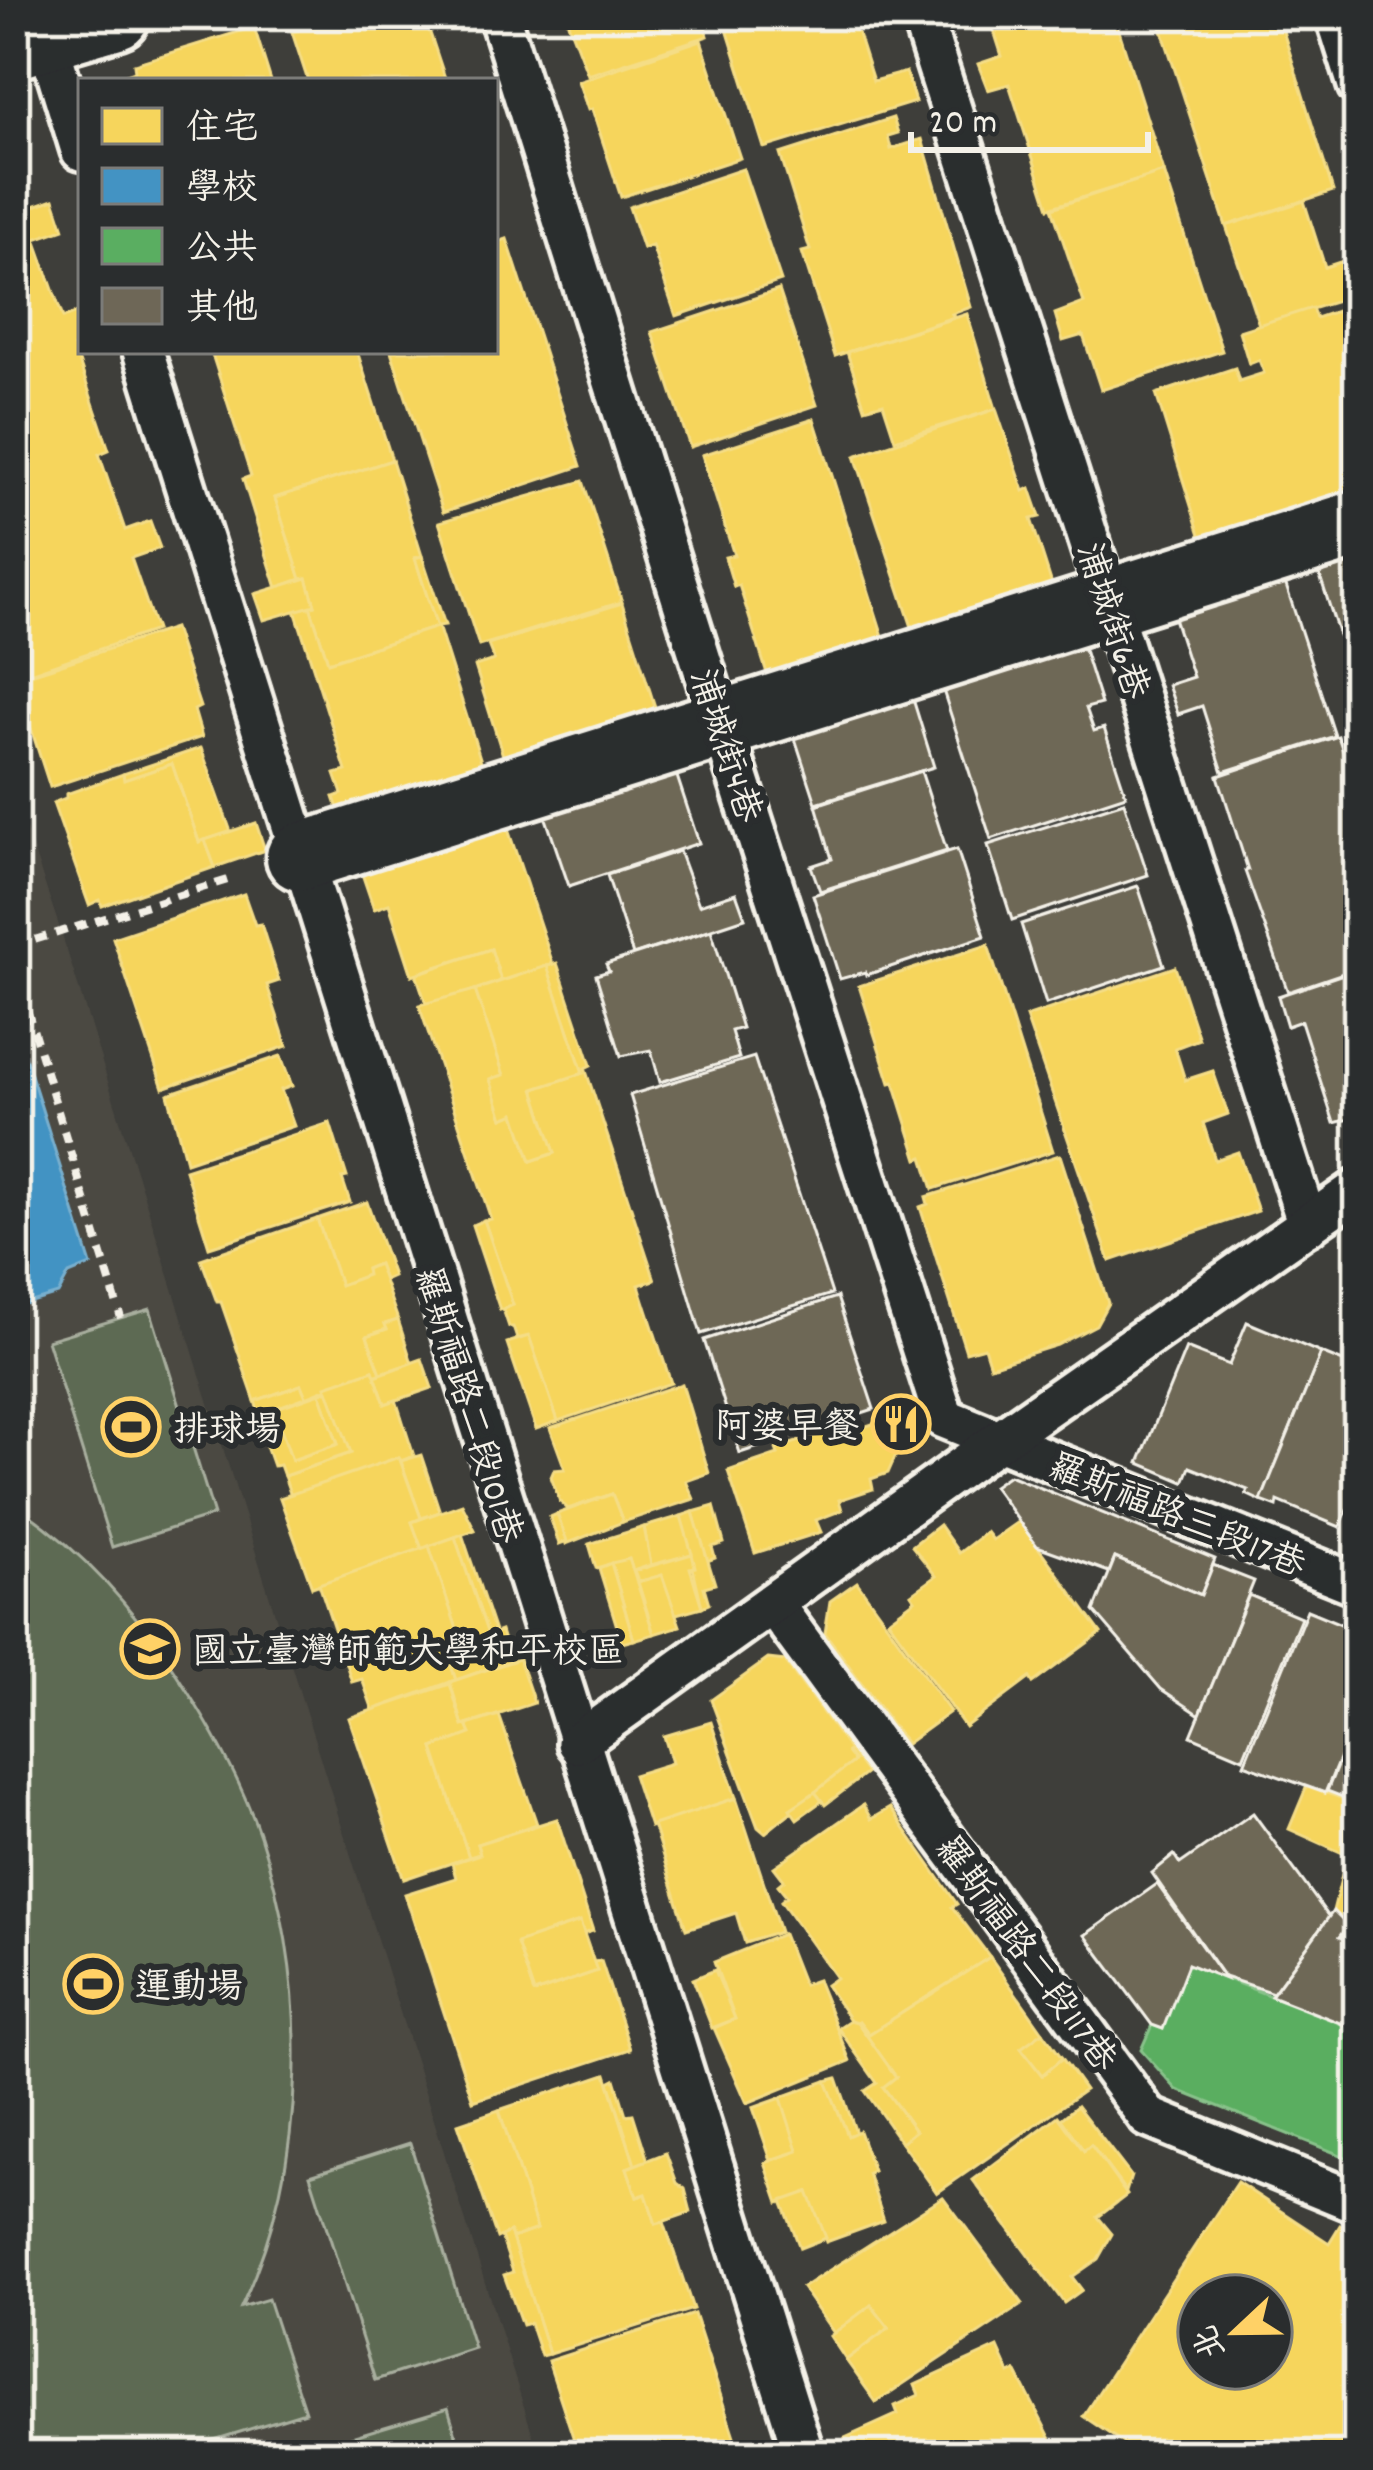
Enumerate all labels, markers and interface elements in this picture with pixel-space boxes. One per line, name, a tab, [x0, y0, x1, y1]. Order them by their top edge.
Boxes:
legend	[78, 78, 498, 354]
scale bar	[911, 78, 1148, 152]
text: 20 m	[929, 99, 997, 151]
text: 住宅	[186, 105, 258, 157]
text: 學校	[186, 165, 258, 217]
text: 公共	[186, 225, 258, 277]
text: 其他	[186, 285, 258, 337]
street label: 浦城街6巷	[1060, 537, 1159, 707]
street label: 浦城街4巷	[673, 663, 772, 830]
street label: 羅斯福路二段101巷	[398, 1261, 532, 1551]
restaurant icon: 阿婆早餐	[870, 1393, 932, 1455]
sports icon: 排球場	[100, 1396, 162, 1458]
place label: 阿婆早餐	[715, 1404, 859, 1456]
place label: 排球場	[173, 1407, 281, 1459]
street label: 羅斯福路三段17巷	[1039, 1443, 1312, 1594]
school or university icon: 國立臺灣師範大學和平校區	[119, 1618, 181, 1680]
place label: 國立臺灣師範大學和平校區	[192, 1629, 624, 1681]
street label: 羅斯福路二段117巷	[919, 1826, 1127, 2085]
sports icon: 運動場	[62, 1953, 124, 2015]
place label: 運動場	[135, 1964, 243, 2016]
north arrow	[1175, 2272, 1295, 2392]
text: 北	[1184, 2317, 1240, 2365]

